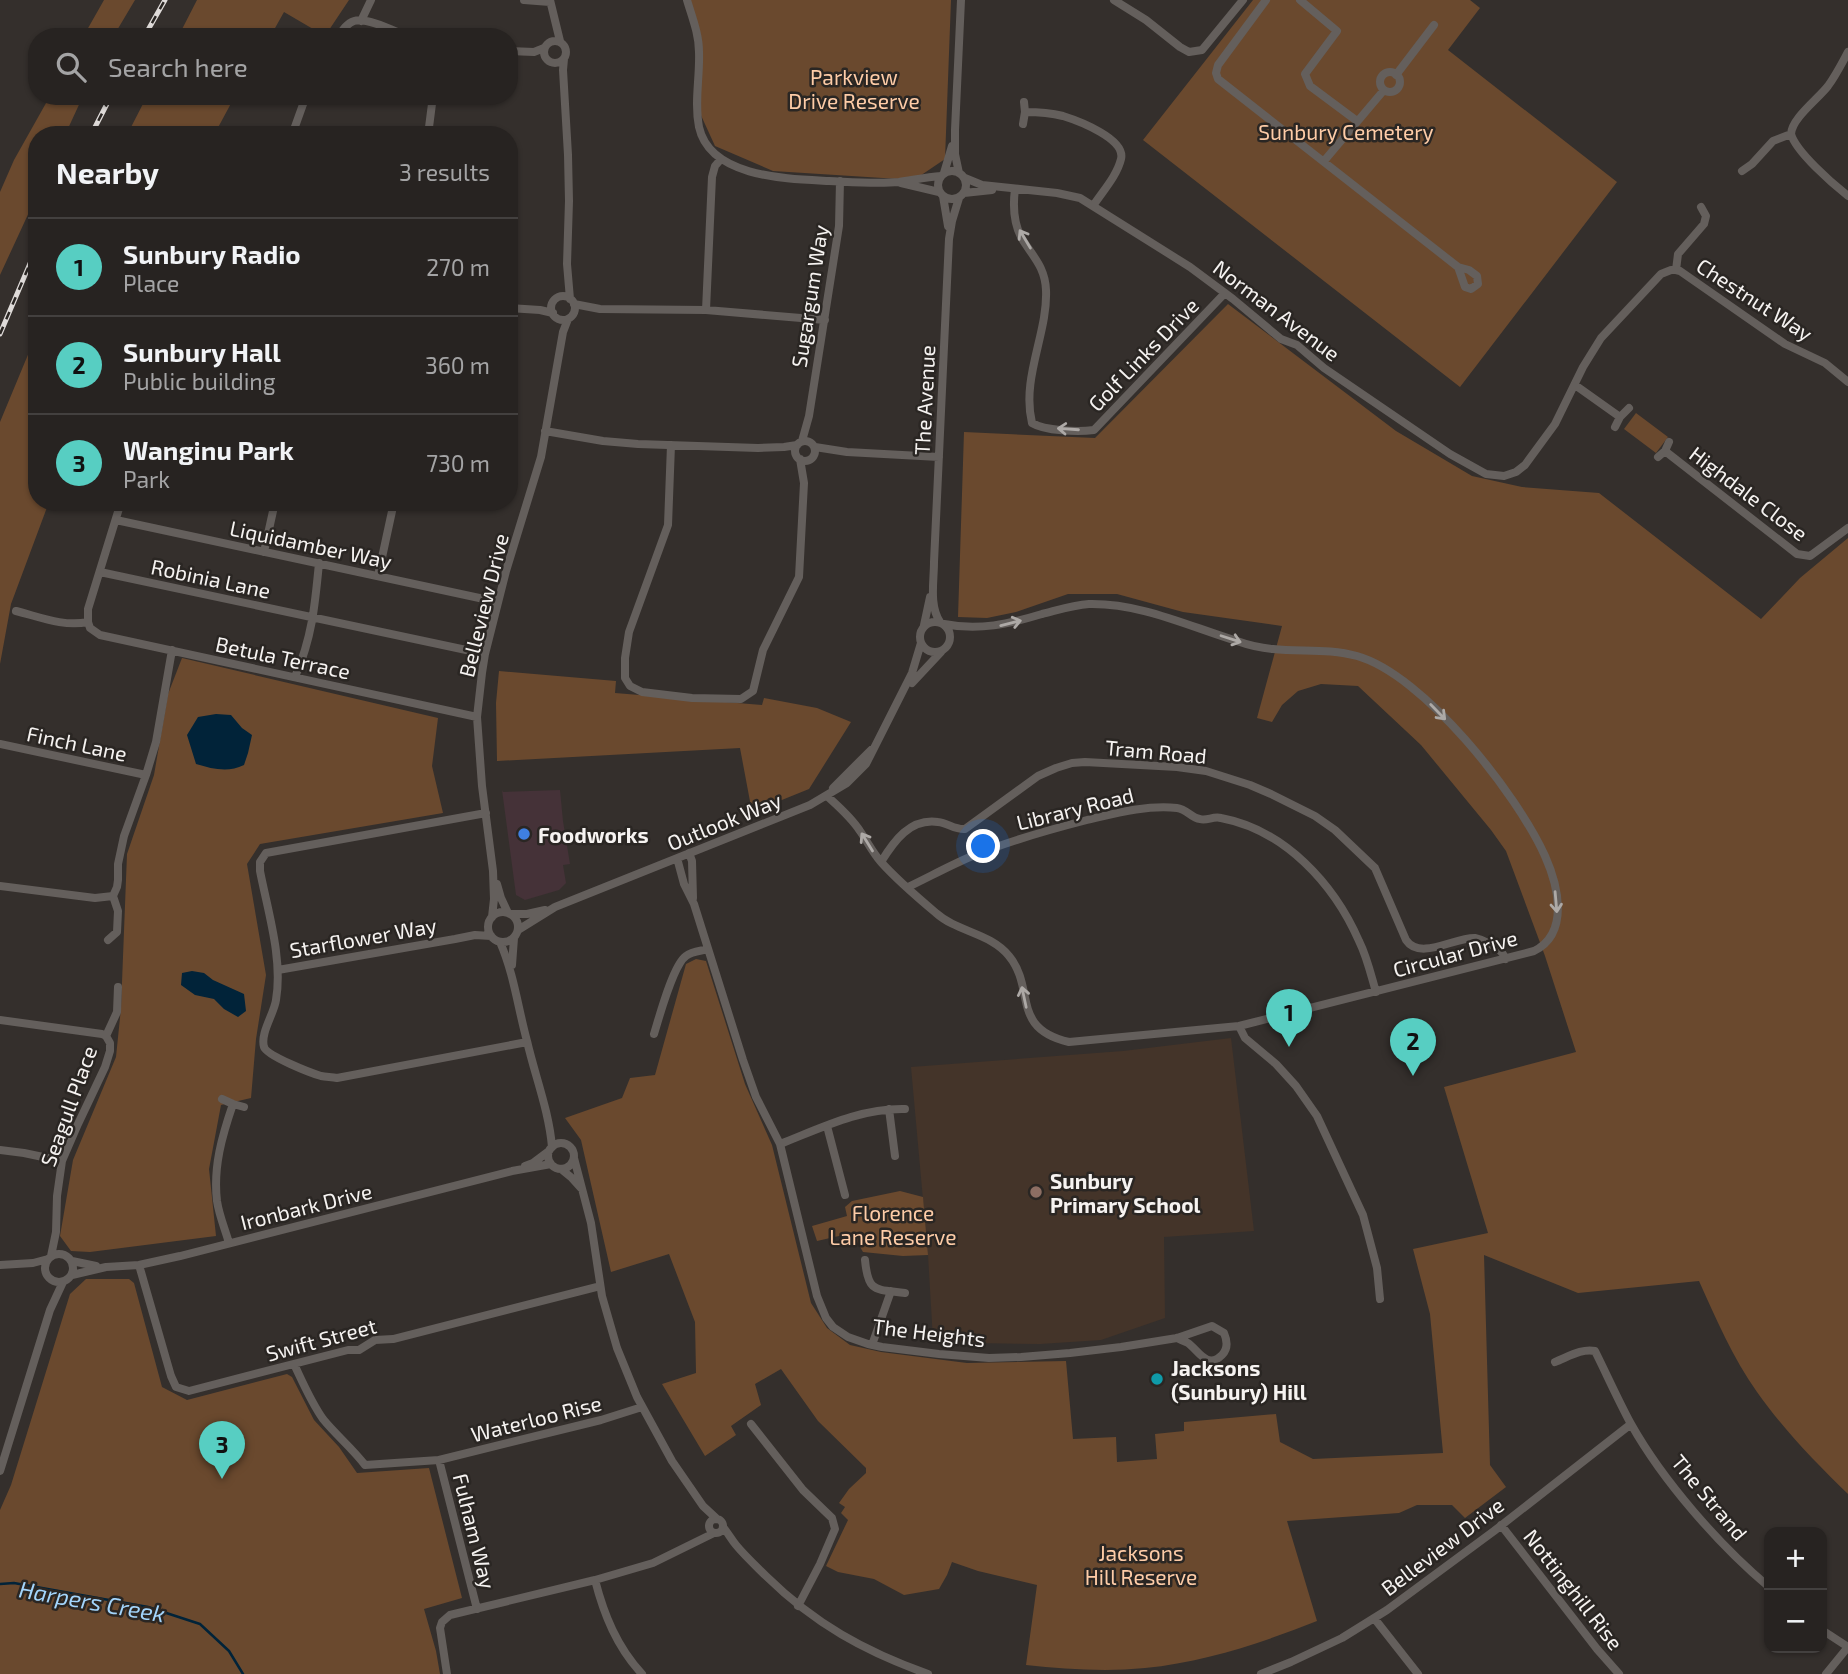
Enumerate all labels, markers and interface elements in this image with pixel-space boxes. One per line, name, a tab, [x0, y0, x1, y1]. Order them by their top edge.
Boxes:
search box	[28, 28, 518, 105]
icon: search	[52, 48, 90, 86]
text: Search here	[108, 51, 248, 82]
park label: Parkview Drive Reserve	[788, 64, 920, 113]
park label: Sunbury Cemetery	[1258, 119, 1434, 144]
text: Nearby	[56, 154, 159, 190]
text: 3 results	[399, 158, 490, 186]
street label: Sugargum Way	[785, 223, 833, 369]
one-way arrow	[1017, 230, 1031, 250]
text: Sunbury Radio	[123, 238, 301, 269]
street label: Chestnut Way	[1692, 252, 1818, 346]
text: 1	[74, 253, 84, 281]
text: 270 m	[426, 253, 490, 281]
street label: Norman Avenue	[1209, 254, 1345, 366]
text: Place	[123, 269, 179, 297]
street label: Golf Links Drive	[1083, 292, 1203, 416]
text: Sunbury Hall	[123, 336, 281, 367]
street label: The Avenue	[909, 344, 939, 456]
text: 2	[72, 351, 86, 379]
text: 360 m	[425, 351, 490, 379]
text: Public building	[123, 367, 276, 395]
one-way arrow	[1057, 423, 1080, 436]
text: Wanginu Park	[123, 434, 294, 465]
street label: Highdale Close	[1685, 441, 1813, 545]
text: 3	[72, 449, 86, 477]
text: 730 m	[426, 449, 490, 477]
text: Park	[123, 465, 170, 493]
street label: Liquidamber Way	[228, 515, 394, 573]
street label: Belleview Drive	[453, 531, 513, 679]
street label: Robinia Lane	[149, 553, 273, 603]
one-way arrow	[999, 616, 1022, 629]
street label: Betula Terrace	[213, 631, 353, 683]
one-way arrow	[1220, 634, 1242, 646]
one-way arrow	[1430, 703, 1447, 720]
street label: Finch Lane	[25, 720, 129, 766]
street label: Tram Road	[1104, 734, 1208, 768]
street label: Library Road	[1014, 781, 1136, 835]
street label: Outlook Way	[663, 787, 785, 855]
place label: Foodworks	[538, 822, 649, 847]
marker: Foodworks	[516, 826, 532, 842]
your location	[966, 829, 1000, 863]
one-way arrow	[860, 832, 874, 852]
one-way arrow	[1550, 890, 1563, 912]
street label: Starflower Way	[288, 912, 438, 962]
street label: Circular Drive	[1390, 924, 1520, 982]
one-way arrow	[1017, 986, 1030, 1009]
pin: 1	[1266, 989, 1312, 1047]
pin: 2	[1390, 1018, 1436, 1076]
street label: Seagull Place	[35, 1042, 101, 1170]
place label: Sunbury Primary School	[1050, 1168, 1201, 1218]
street label: Ironbark Drive	[238, 1178, 374, 1234]
marker: Sunbury Primary School	[1028, 1184, 1044, 1200]
park label: Florence Lane Reserve	[829, 1200, 957, 1249]
street label: Swift Street	[263, 1312, 379, 1366]
street label: The Heights	[871, 1313, 987, 1351]
place label: Jacksons (Sunbury) Hill	[1171, 1355, 1307, 1405]
marker: Jacksons (Sunbury) Hill	[1149, 1371, 1165, 1387]
street label: Waterloo Rise	[468, 1390, 604, 1446]
pin: 3	[199, 1421, 245, 1479]
street label: The Strand	[1667, 1449, 1753, 1545]
street label: Fulham Way	[449, 1471, 501, 1591]
street label: Belleview Drive	[1376, 1492, 1508, 1600]
street label: Nottinghill Rise	[1519, 1524, 1629, 1654]
map controls	[1764, 1527, 1827, 1653]
button: +	[1764, 1527, 1827, 1590]
park label: Jacksons Hill Reserve	[1085, 1540, 1197, 1589]
water label: Harpers Creek	[17, 1574, 167, 1628]
button: −	[1764, 1590, 1827, 1653]

